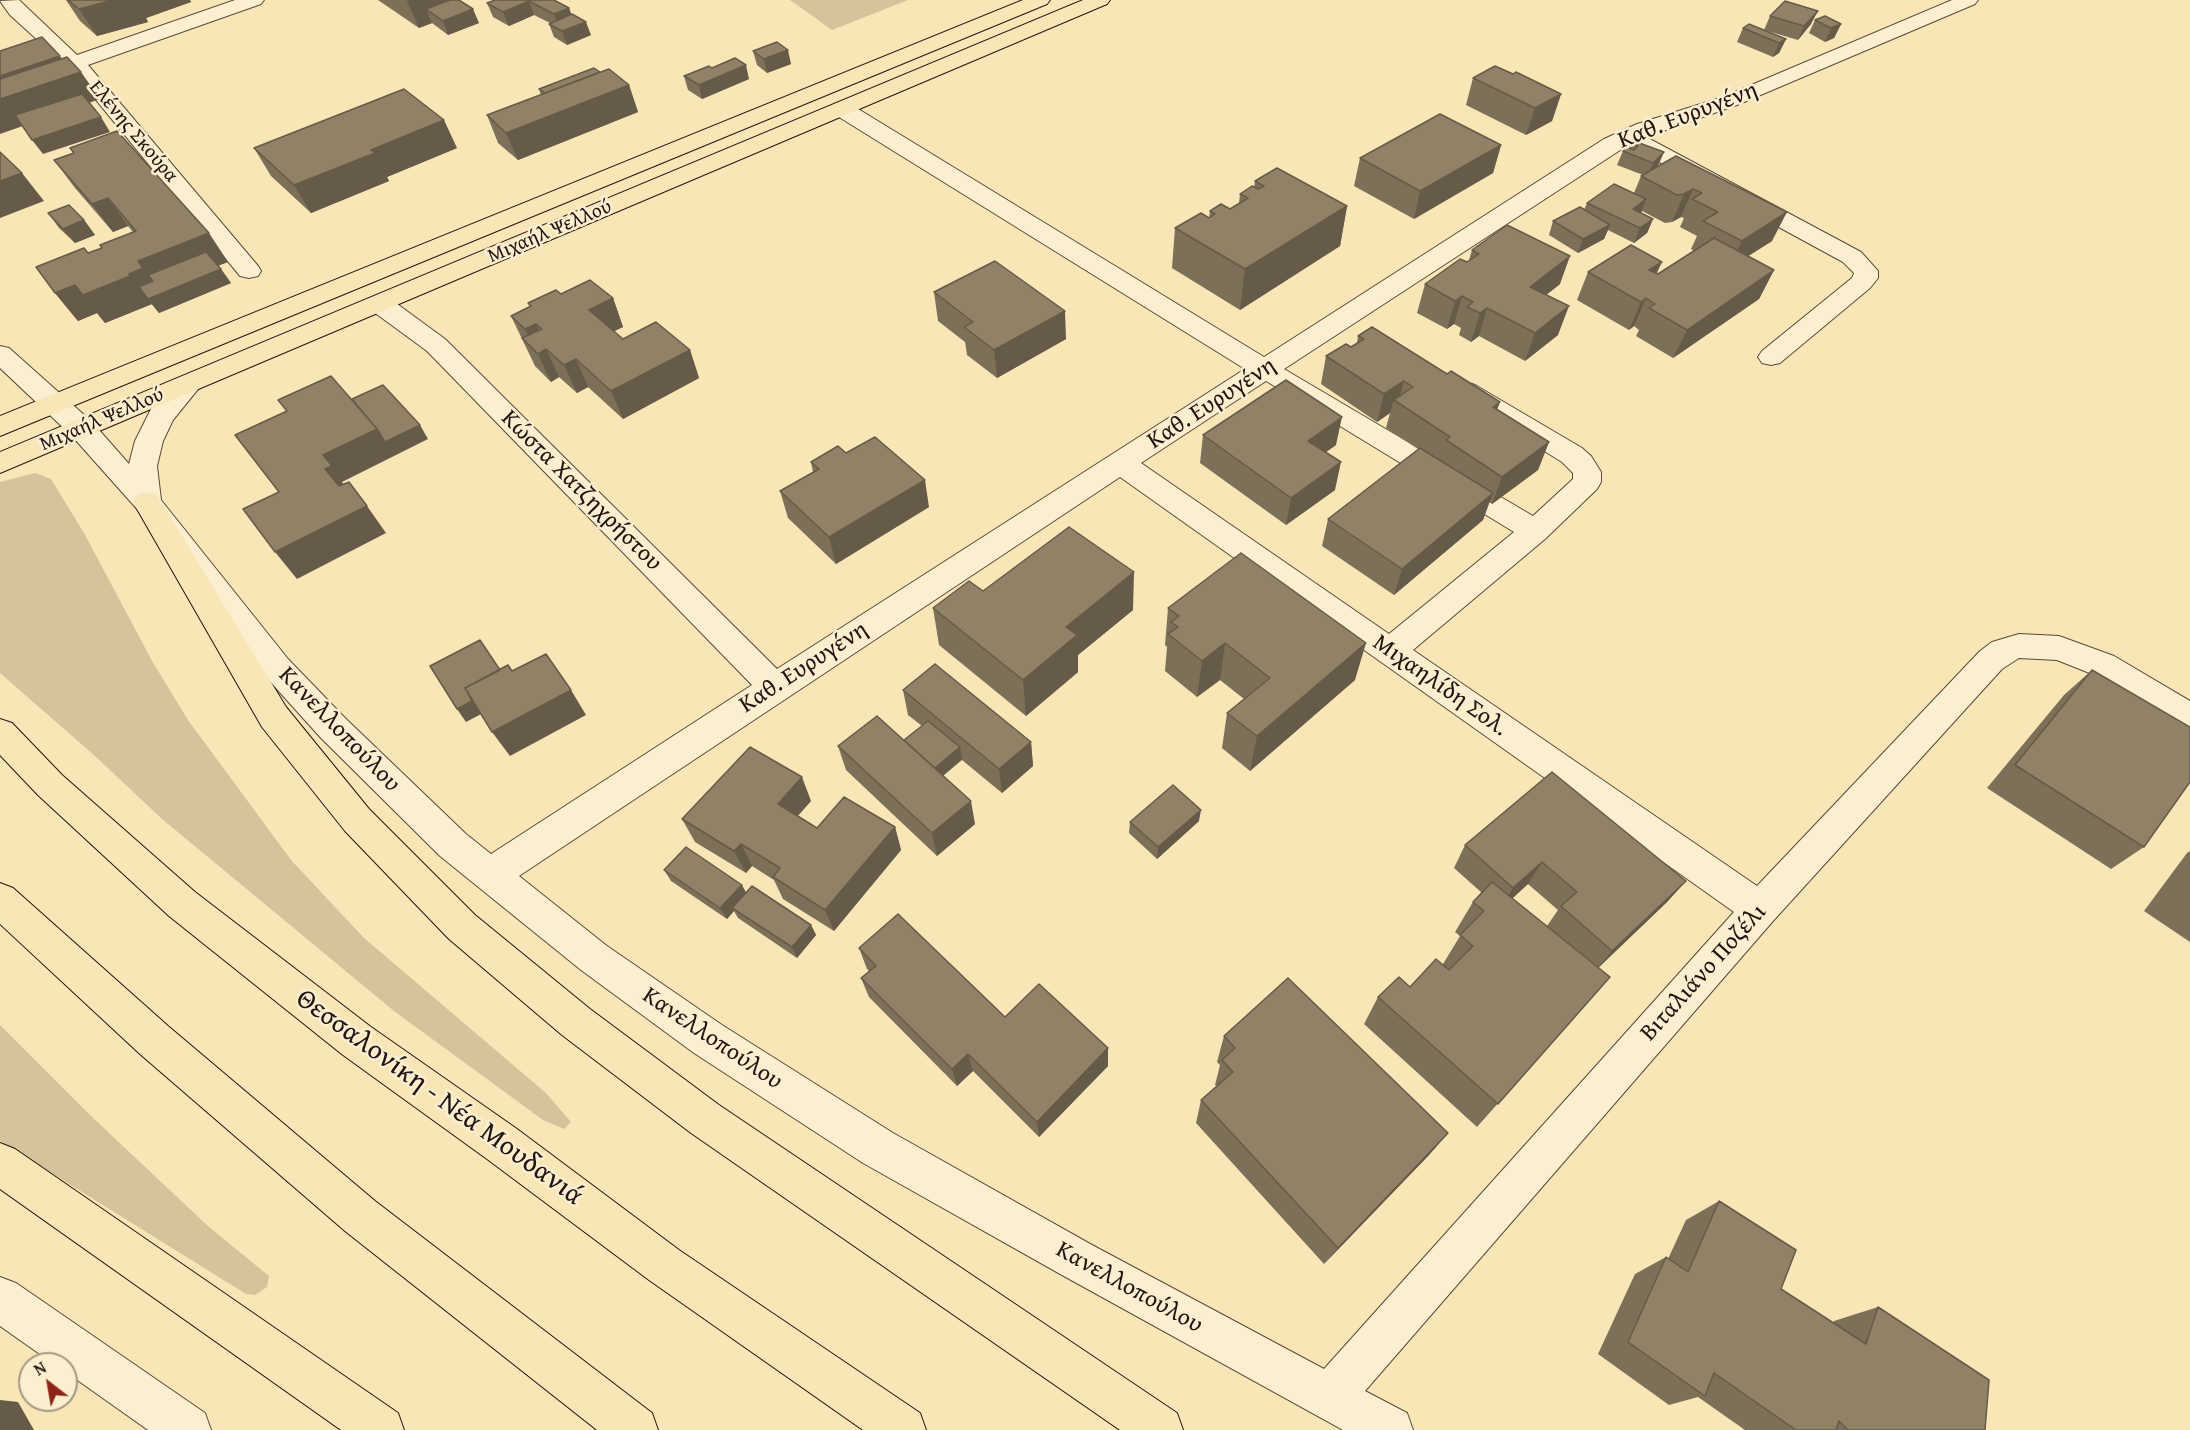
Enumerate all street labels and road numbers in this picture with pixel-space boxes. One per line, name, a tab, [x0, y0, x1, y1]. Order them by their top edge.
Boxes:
street label: Ελένης Σκούρα	[83, 76, 183, 188]
street label: Καθ. Ευρυγένη	[1614, 76, 1762, 156]
street label: Μιχαήλ Ψελλού	[484, 195, 616, 269]
street label: Καθ. Ευρυγένη	[1142, 352, 1282, 456]
street label: Μιχαήλ Ψελλού	[36, 383, 168, 457]
street label: Κώστα Χατζηχρήστου	[495, 405, 667, 577]
street label: Καθ. Ευρυγένη	[734, 616, 874, 720]
street label: Μιχαηλίδη Σολ.	[1367, 629, 1513, 743]
street label: Κανελλοπούλου	[272, 661, 406, 799]
street label: Βιταλιάνο Ποζέλι	[1635, 899, 1773, 1047]
street label: Θεσσαλονίκη - Νέα Μουδανιά	[289, 982, 589, 1214]
street label: Κανελλοπούλου	[636, 982, 788, 1096]
street label: Κανελλοπούλου	[1051, 1236, 1207, 1340]

